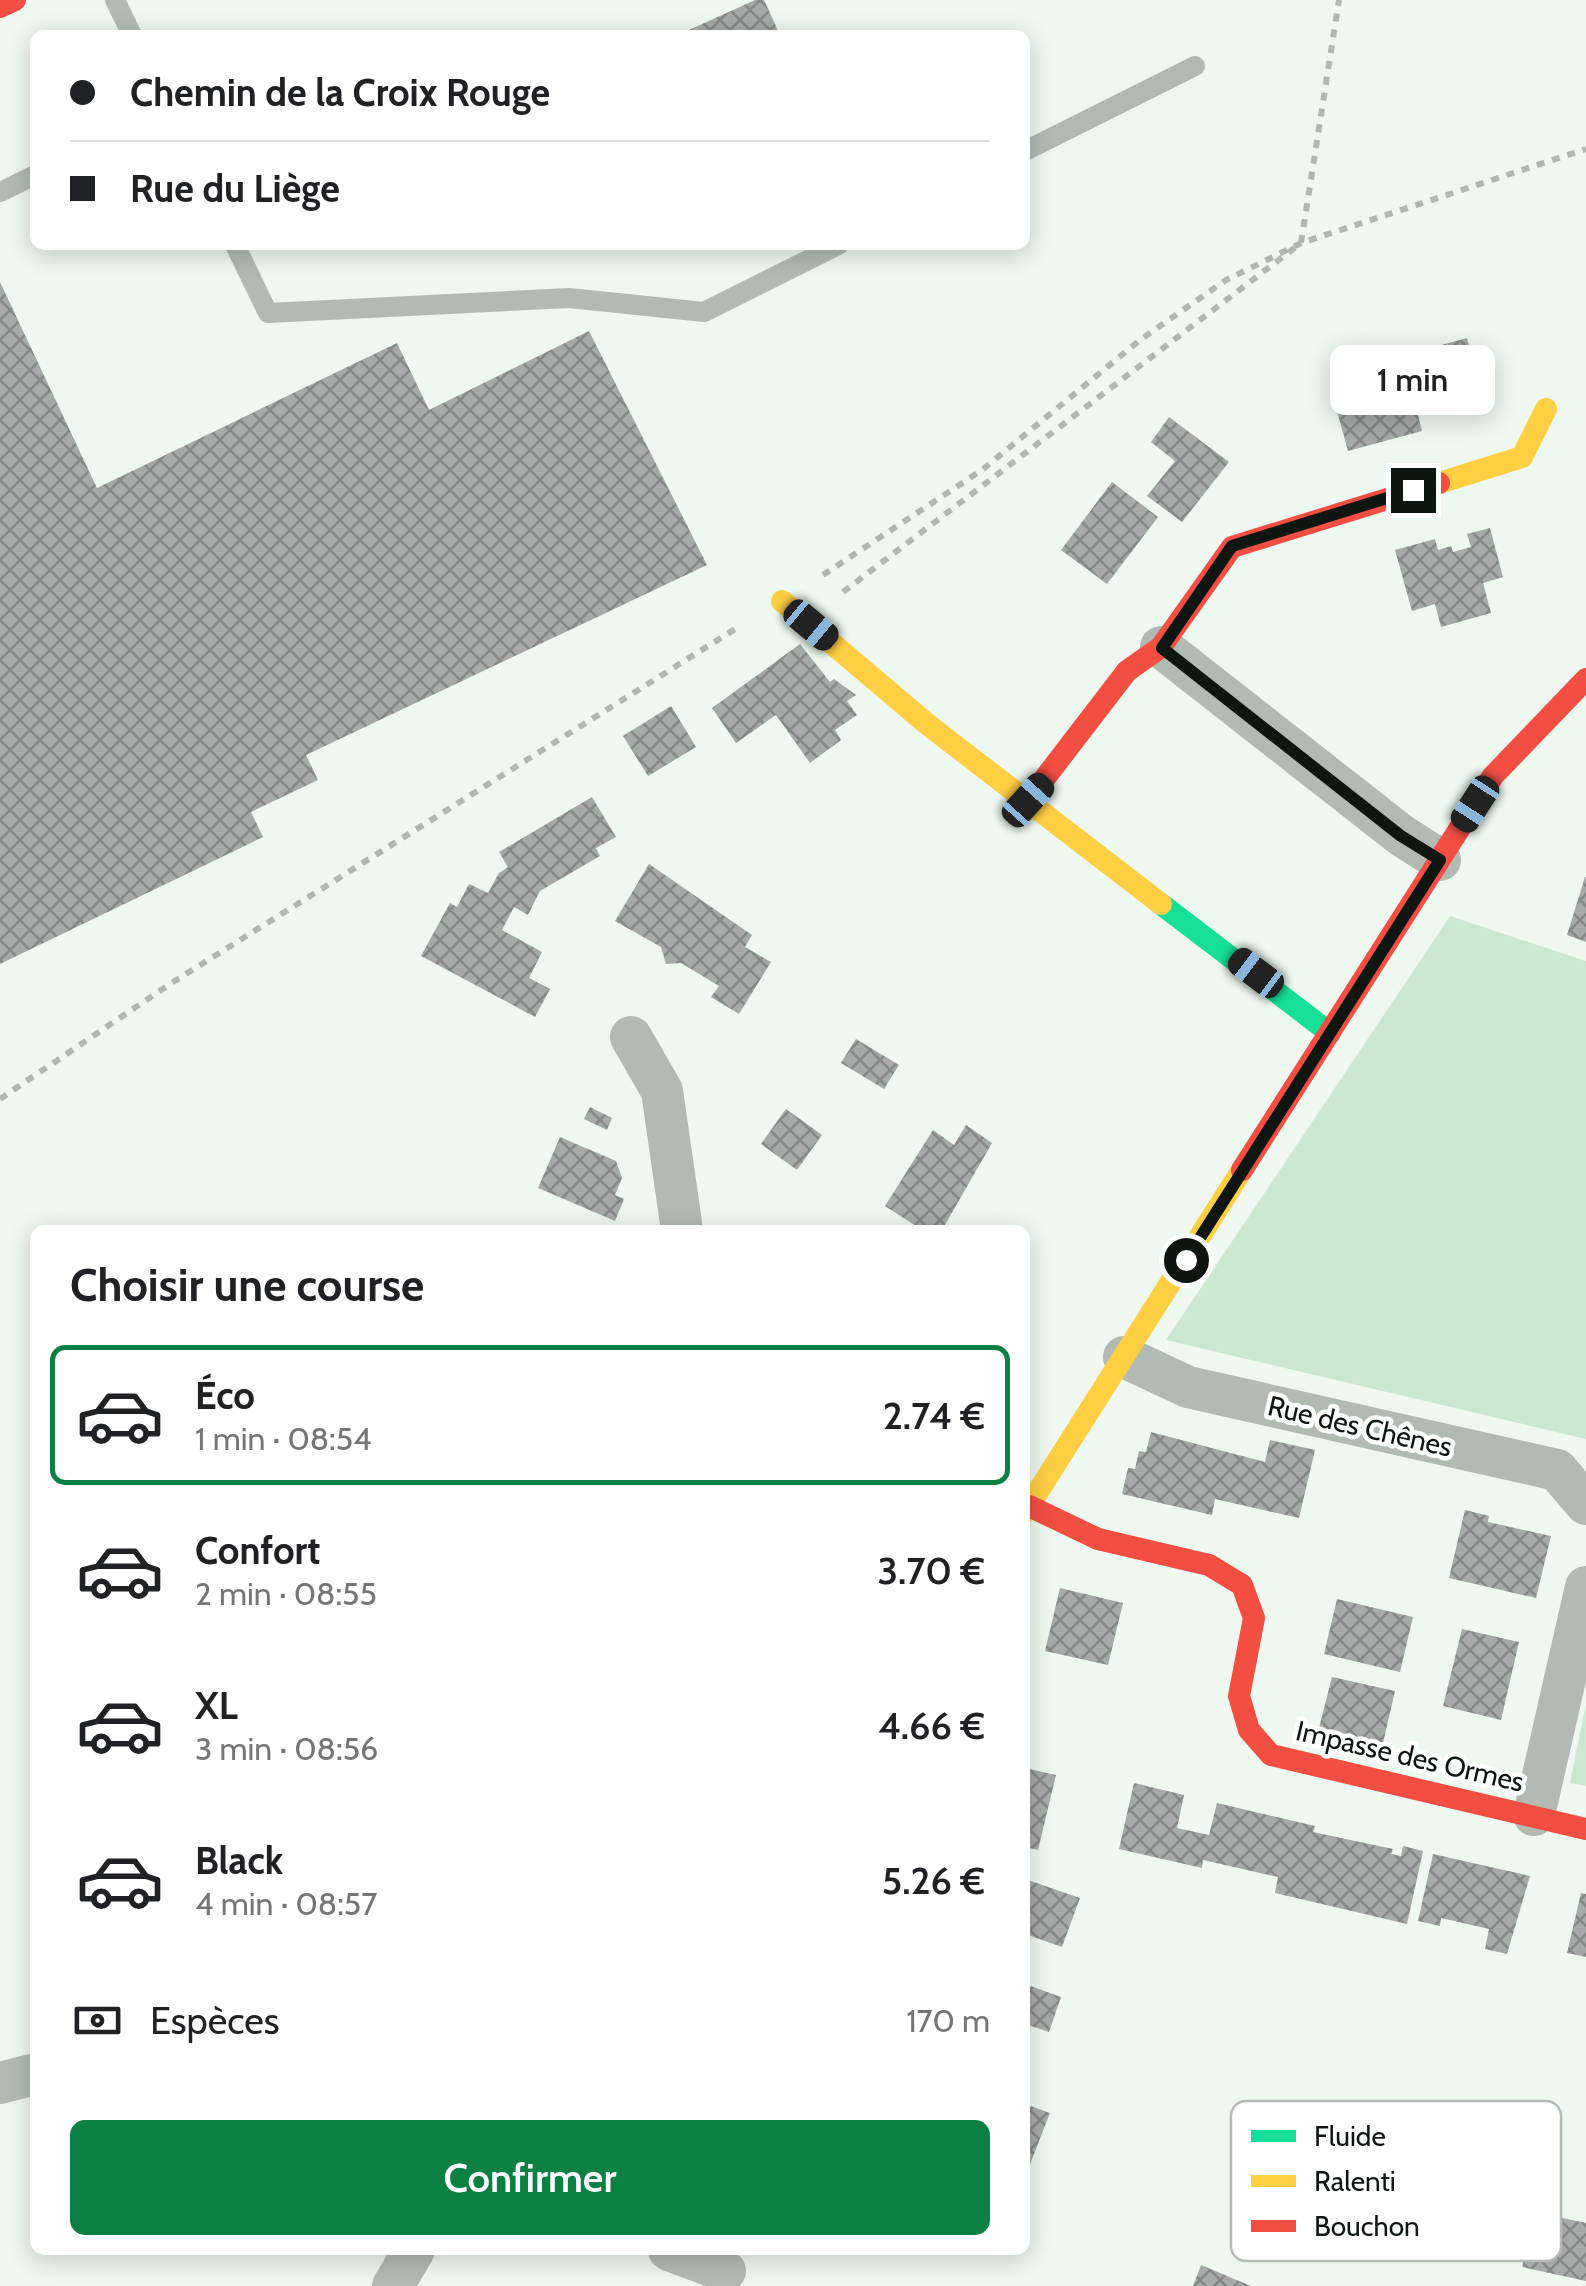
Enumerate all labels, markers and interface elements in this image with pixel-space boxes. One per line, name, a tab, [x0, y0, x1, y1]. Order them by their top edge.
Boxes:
text: Chemin de la Croix Rouge	[130, 69, 550, 116]
text: Rue du Liège	[130, 165, 340, 212]
callout: 1 min	[1330, 345, 1496, 415]
text: 1 min	[1377, 360, 1448, 399]
route end	[1391, 468, 1436, 513]
car	[778, 594, 844, 656]
car	[997, 768, 1059, 832]
car	[1446, 771, 1504, 837]
car	[1223, 943, 1289, 1003]
route start	[1164, 1238, 1209, 1283]
text: Choisir une course	[70, 1258, 424, 1312]
icon: car	[75, 1370, 165, 1460]
text: Éco	[195, 1372, 255, 1419]
street label: Rue des Chênes	[1265, 1388, 1455, 1464]
text: 2.74 €	[883, 1392, 985, 1439]
text: 1 min · 08:54	[195, 1419, 372, 1458]
icon: car	[75, 1525, 165, 1615]
text: Confort	[195, 1527, 320, 1574]
text: 3.70 €	[878, 1547, 985, 1594]
text: 2 min · 08:55	[195, 1574, 377, 1613]
icon: car	[75, 1680, 165, 1770]
text: XL	[195, 1682, 238, 1729]
text: 4.66 €	[878, 1702, 985, 1749]
street label: Impasse des Ormes	[1293, 1713, 1527, 1799]
text: 3 min · 08:56	[195, 1729, 378, 1768]
icon: car	[75, 1835, 165, 1925]
text: Black	[195, 1837, 283, 1884]
text: 5.26 €	[882, 1857, 985, 1904]
text: 4 min · 08:57	[195, 1884, 377, 1923]
icon: cash	[70, 1993, 125, 2048]
text: Espèces	[150, 1997, 279, 2044]
text: 170 m	[906, 2001, 990, 2040]
legend	[1231, 2101, 1561, 2261]
text: Fluide	[1314, 2119, 1386, 2153]
button: Confirmer	[70, 2120, 990, 2235]
text: Ralenti	[1314, 2164, 1396, 2198]
text: Bouchon	[1314, 2209, 1420, 2243]

